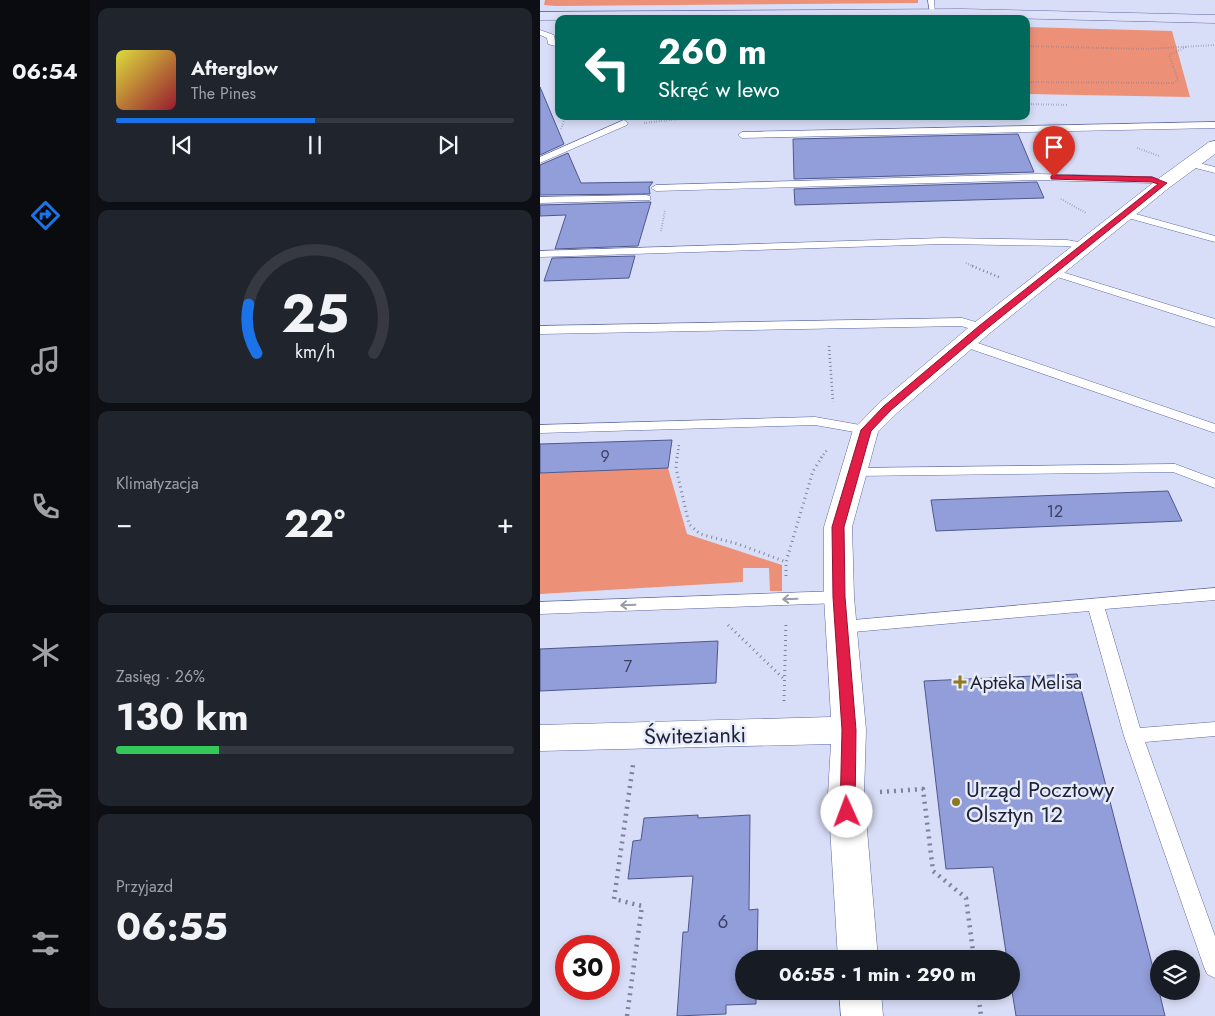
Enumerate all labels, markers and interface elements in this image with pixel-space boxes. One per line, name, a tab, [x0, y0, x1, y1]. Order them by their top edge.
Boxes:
text: 260 m	[658, 27, 767, 77]
icon: left	[575, 35, 640, 100]
text: 06:54	[12, 55, 78, 87]
text: Afterglow	[191, 55, 278, 82]
text: Skręć w lewo	[658, 73, 780, 105]
text: The Pines	[191, 82, 256, 105]
pin	[1033, 126, 1075, 177]
icon: previous	[168, 131, 196, 159]
icon: pause	[301, 131, 329, 159]
icon: next	[434, 131, 462, 159]
icon: arrive	[1040, 133, 1068, 161]
icon: directions	[28, 198, 63, 233]
text: 25	[281, 276, 349, 352]
text: km/h	[295, 339, 335, 365]
icon: music	[28, 343, 63, 378]
house number: 9	[600, 445, 610, 468]
text: Klimatyzacja	[116, 472, 199, 495]
icon: phone	[28, 489, 63, 524]
text: 22°	[284, 496, 345, 551]
house number: 12	[1047, 500, 1063, 523]
text: −	[116, 503, 133, 544]
text: +	[497, 503, 514, 544]
one-way arrow	[782, 594, 798, 604]
one-way arrow	[620, 601, 636, 610]
icon: climate	[28, 635, 63, 670]
house number: 7	[624, 655, 633, 678]
text: Zasięg · 26%	[116, 665, 205, 688]
place label: Apteka Melisa	[970, 669, 1082, 696]
marker: Apteka Melisa	[954, 676, 966, 688]
text: 130 km	[116, 689, 249, 744]
street label: Świtezianki	[644, 718, 746, 752]
place label: Urząd Pocztowy Olsztyn 12	[966, 773, 1115, 830]
icon: car	[28, 780, 63, 815]
position arrow	[820, 785, 872, 837]
marker: Urząd Pocztowy Olsztyn 12	[950, 796, 962, 808]
text: Przyjazd	[116, 875, 173, 898]
text: 06:55	[116, 899, 228, 954]
house number: 6	[718, 908, 728, 935]
icon: filters	[28, 926, 63, 961]
speed limit sign: 30	[555, 935, 620, 1000]
map controls	[1150, 950, 1200, 1000]
button: layers	[1150, 950, 1200, 1000]
text: 06:55 · 1 min · 290 m	[779, 961, 976, 988]

